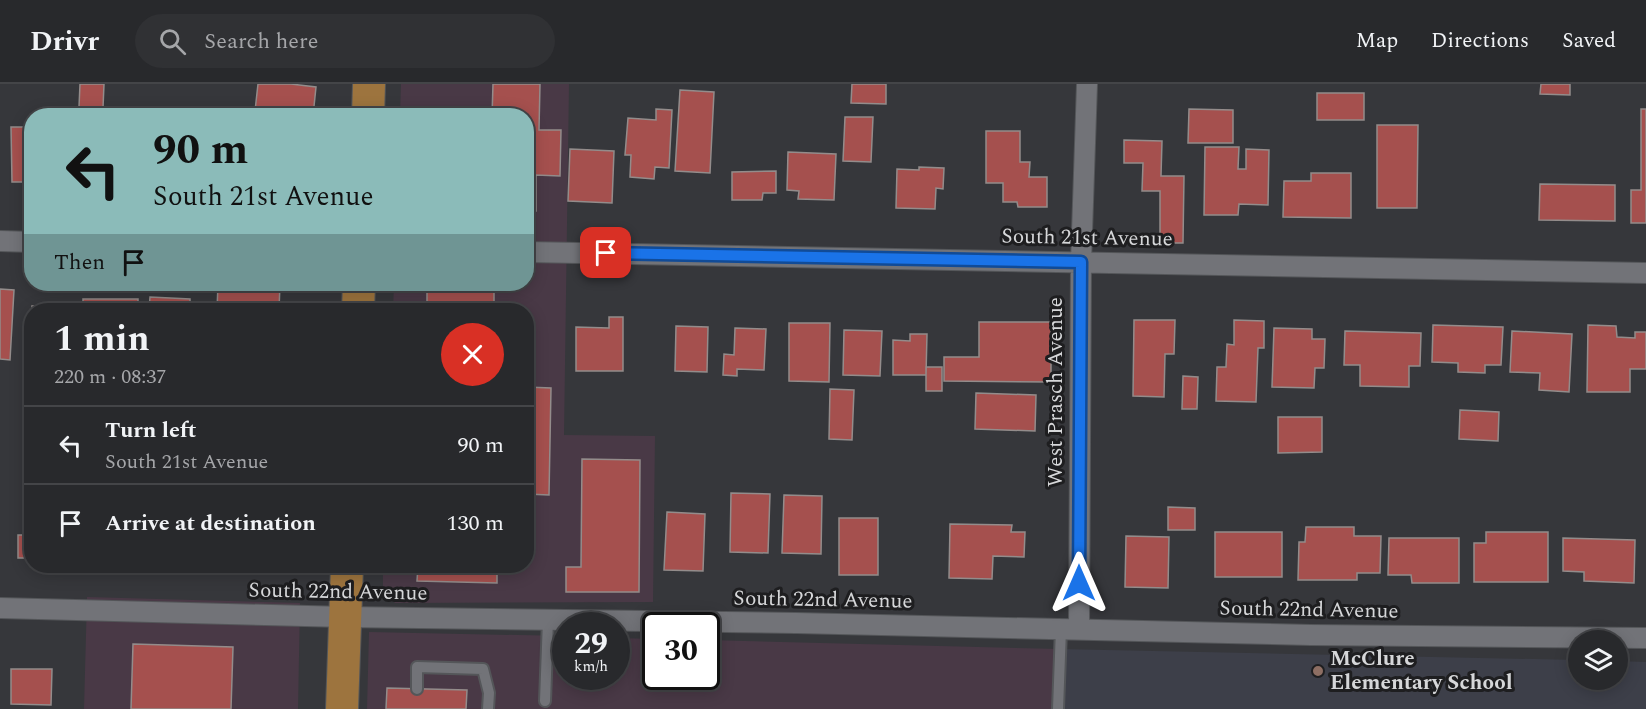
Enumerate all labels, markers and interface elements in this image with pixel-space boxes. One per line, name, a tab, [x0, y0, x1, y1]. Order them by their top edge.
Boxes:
search box	[135, 14, 555, 68]
text: Drivr	[30, 20, 99, 63]
icon: search	[156, 25, 189, 58]
text: Search here	[204, 25, 318, 58]
text: Map	[1356, 25, 1398, 57]
text: Directions	[1431, 25, 1529, 57]
text: Saved	[1562, 25, 1616, 57]
text: 90 m	[153, 119, 248, 182]
icon: left	[54, 132, 132, 210]
text: South 21st Avenue	[153, 176, 373, 218]
street label: South 21st Avenue	[1001, 221, 1173, 255]
pin	[580, 227, 631, 278]
icon: arrive	[589, 236, 622, 269]
text: Then	[54, 246, 105, 279]
icon: arrive	[117, 246, 150, 279]
street label: West Prasch Avenue	[1040, 297, 1072, 487]
text: 1 min	[54, 312, 150, 367]
button: close	[441, 323, 504, 386]
text: 220 m · 08:37	[54, 362, 166, 392]
text: Turn left	[105, 414, 197, 447]
icon: left	[54, 429, 87, 462]
text: 90 m	[458, 429, 504, 462]
text: South 21st Avenue	[105, 447, 268, 477]
icon: arrive	[54, 507, 87, 540]
text: Arrive at destination	[105, 507, 316, 540]
text: 130 m	[447, 507, 504, 540]
position arrow	[1047, 551, 1111, 615]
street label: South 22nd Avenue	[248, 574, 428, 610]
street label: South 22nd Avenue	[733, 582, 913, 618]
street label: South 22nd Avenue	[1219, 592, 1399, 628]
speed limit sign: 30	[642, 612, 720, 690]
text: 29	[574, 621, 608, 667]
map controls	[1568, 630, 1628, 690]
button: layers	[1568, 630, 1628, 690]
place label: McClure Elementary School	[1330, 643, 1513, 699]
text: km/h	[574, 655, 608, 678]
marker: McClure Elementary School	[1311, 664, 1325, 678]

